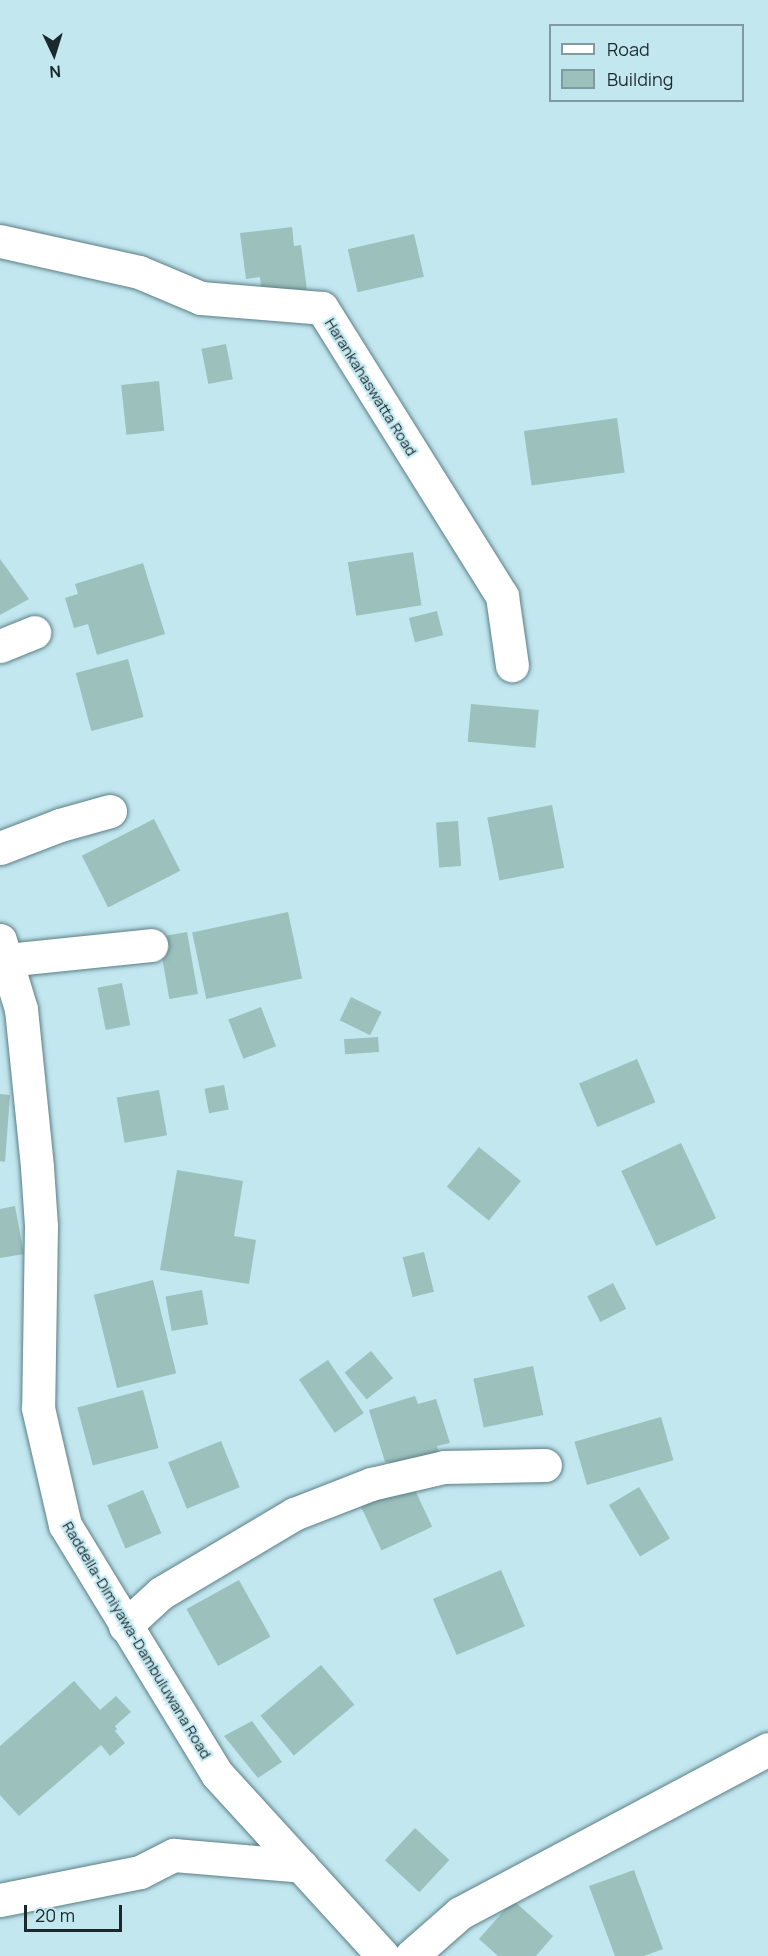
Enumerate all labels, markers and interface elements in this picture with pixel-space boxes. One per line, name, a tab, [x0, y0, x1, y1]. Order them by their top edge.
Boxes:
north arrow	[24, 24, 84, 84]
legend	[549, 24, 744, 102]
text: Road	[607, 37, 650, 61]
text: N	[49, 61, 62, 83]
text: Building	[607, 67, 673, 91]
street label: Harankahaswatta Road	[321, 315, 421, 459]
street label: Raddella-Dimiyawa-Dambuluwana Road	[59, 1518, 215, 1762]
scale bar	[27, 1893, 124, 1931]
text: 20 m	[35, 1903, 75, 1927]

